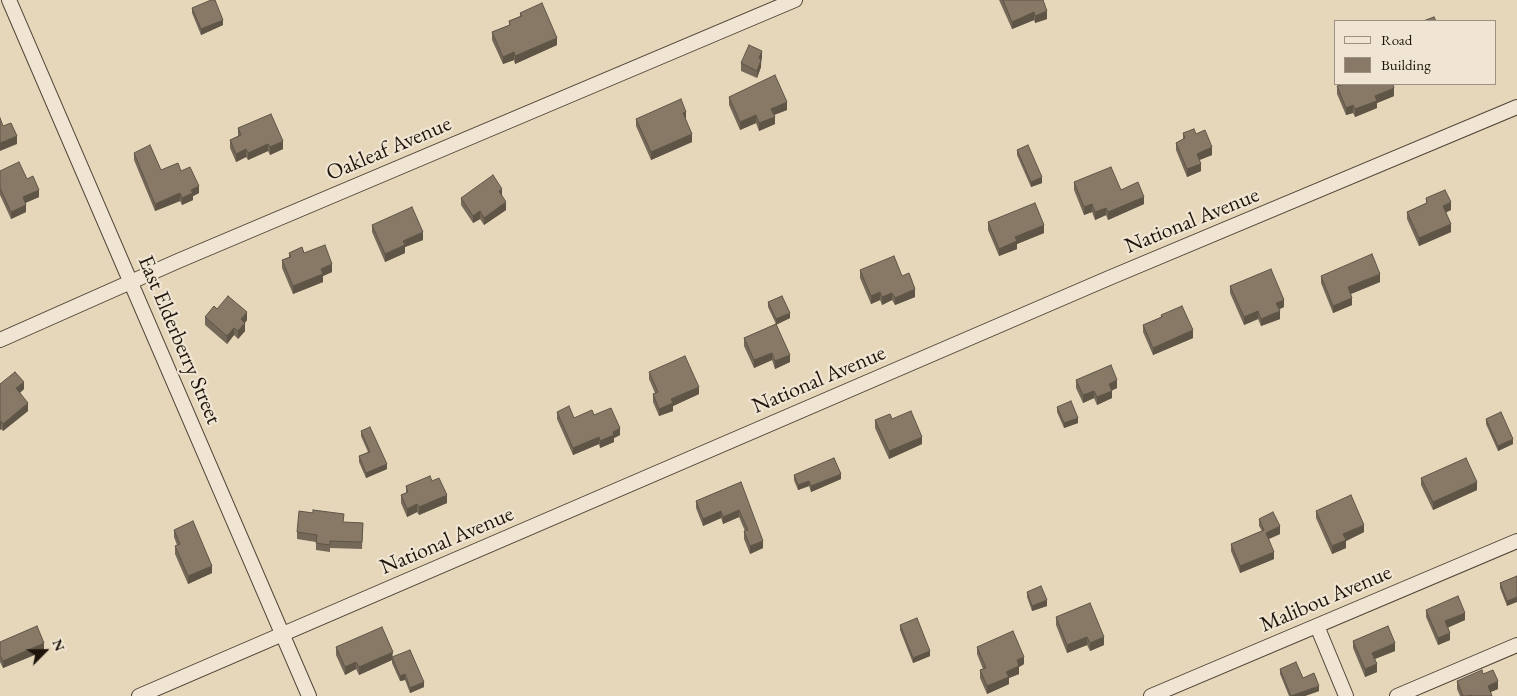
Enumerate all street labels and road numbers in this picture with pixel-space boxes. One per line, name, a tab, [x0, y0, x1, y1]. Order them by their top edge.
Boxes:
street label: Oakleaf Avenue	[323, 111, 455, 187]
street label: National Avenue	[1121, 182, 1263, 260]
street label: East Elderberry Street	[132, 252, 226, 428]
street label: National Avenue	[748, 340, 890, 420]
street label: National Avenue	[376, 501, 518, 581]
street label: Malibou Avenue	[1256, 559, 1396, 639]

